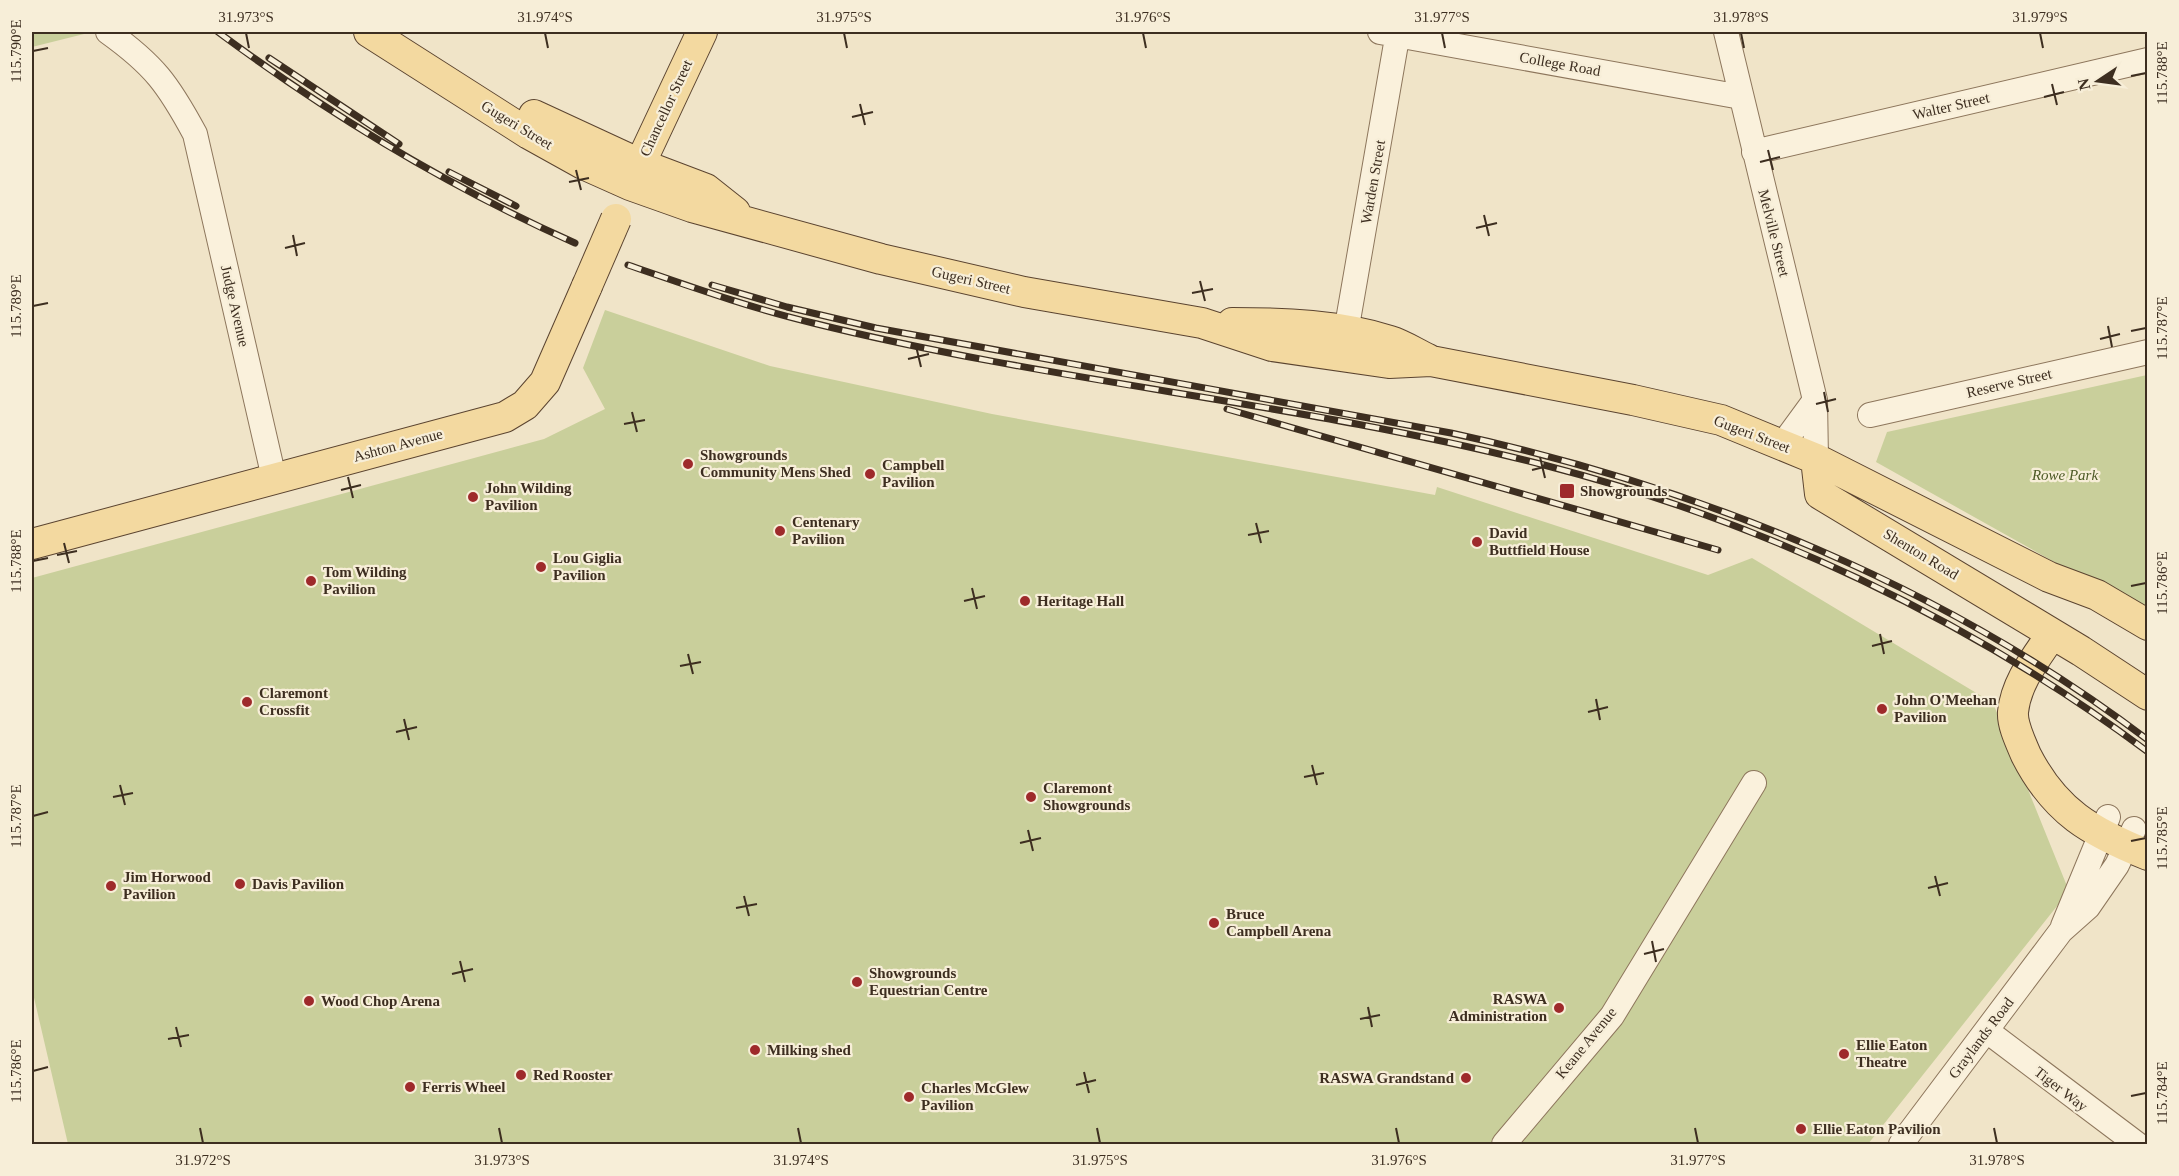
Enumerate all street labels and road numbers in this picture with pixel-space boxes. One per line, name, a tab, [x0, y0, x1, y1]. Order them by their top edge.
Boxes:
street label: College Road	[1518, 49, 1602, 79]
street label: Chancellor Street	[637, 56, 696, 159]
street label: Walter Street	[1911, 89, 1992, 123]
street label: Gugeri Street	[478, 97, 556, 153]
street label: Warden Street	[1358, 138, 1388, 225]
street label: Melville Street	[1755, 188, 1793, 279]
street label: Gugeri Street	[930, 263, 1013, 297]
street label: Judge Avenue	[218, 264, 252, 349]
street label: Reserve Street	[1965, 365, 2054, 401]
street label: Gugeri Street	[1712, 412, 1793, 456]
street label: Ashton Avenue	[352, 425, 445, 465]
street label: Shenton Road	[1881, 525, 1962, 583]
street label: Graylands Road	[1945, 994, 2017, 1082]
street label: Keane Avenue	[1552, 1004, 1620, 1082]
street label: Tiger Way	[2031, 1063, 2091, 1115]

